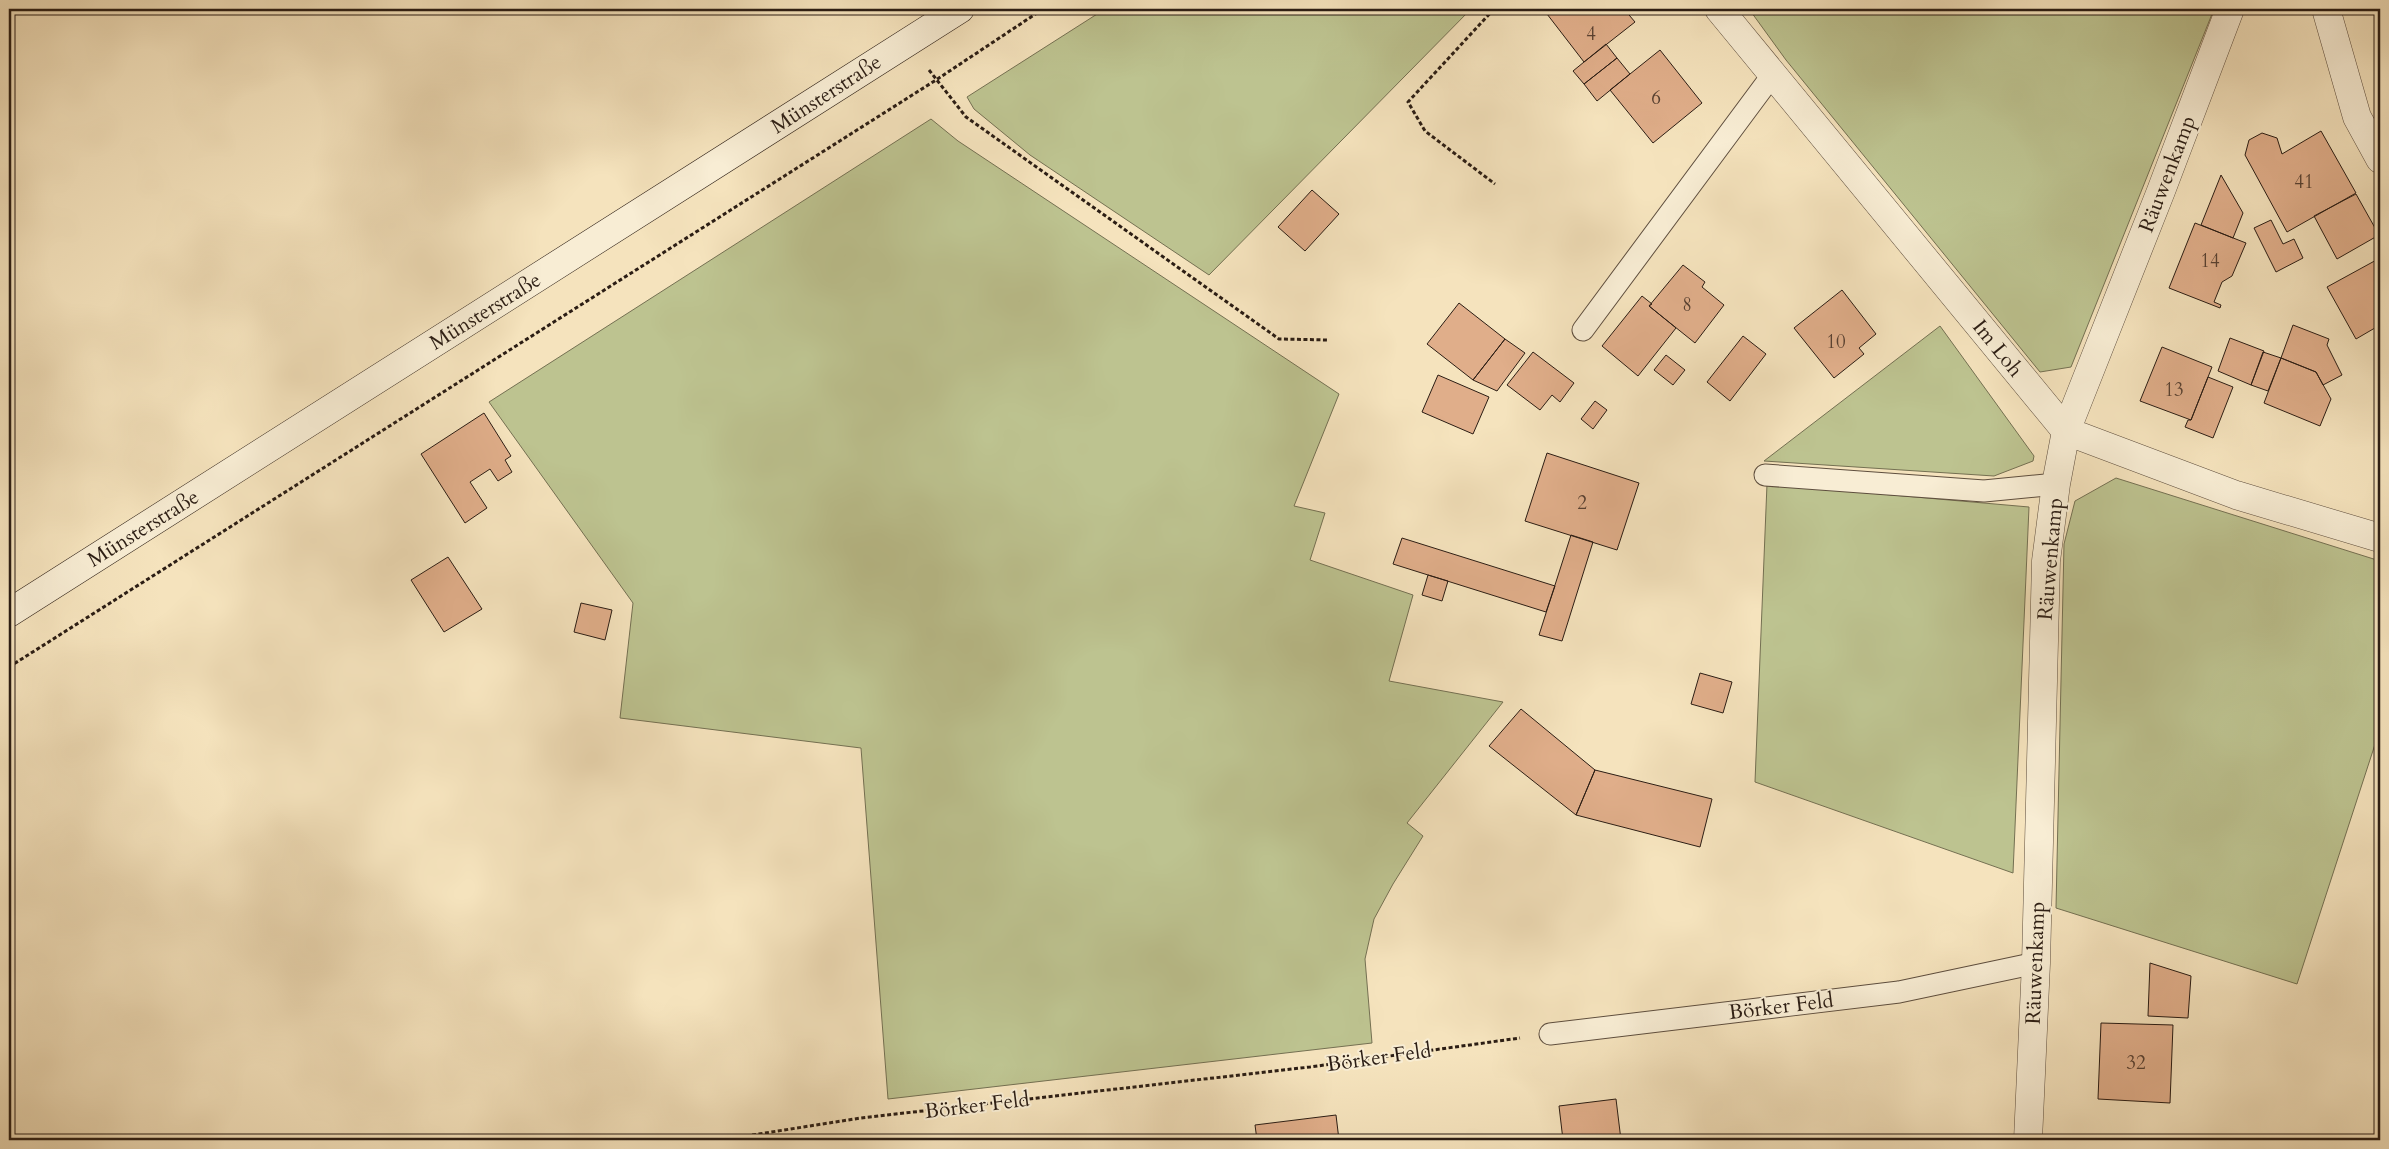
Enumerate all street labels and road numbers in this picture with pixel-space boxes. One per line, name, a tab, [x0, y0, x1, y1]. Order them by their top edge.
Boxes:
street label: Münsterstraße	[765, 48, 887, 141]
street label: Räuwenkamp	[2132, 112, 2203, 237]
street label: Münsterstraße	[424, 266, 547, 357]
street label: Im Loh	[1966, 313, 2030, 384]
street label: Münsterstraße	[82, 483, 205, 574]
street label: Räuwenkamp	[2031, 497, 2070, 622]
street label: Räuwenkamp	[2019, 901, 2052, 1025]
street label: Börker Feld	[1727, 986, 1835, 1027]
street label: Börker Feld	[1325, 1036, 1433, 1079]
street label: Börker Feld	[923, 1085, 1031, 1126]

